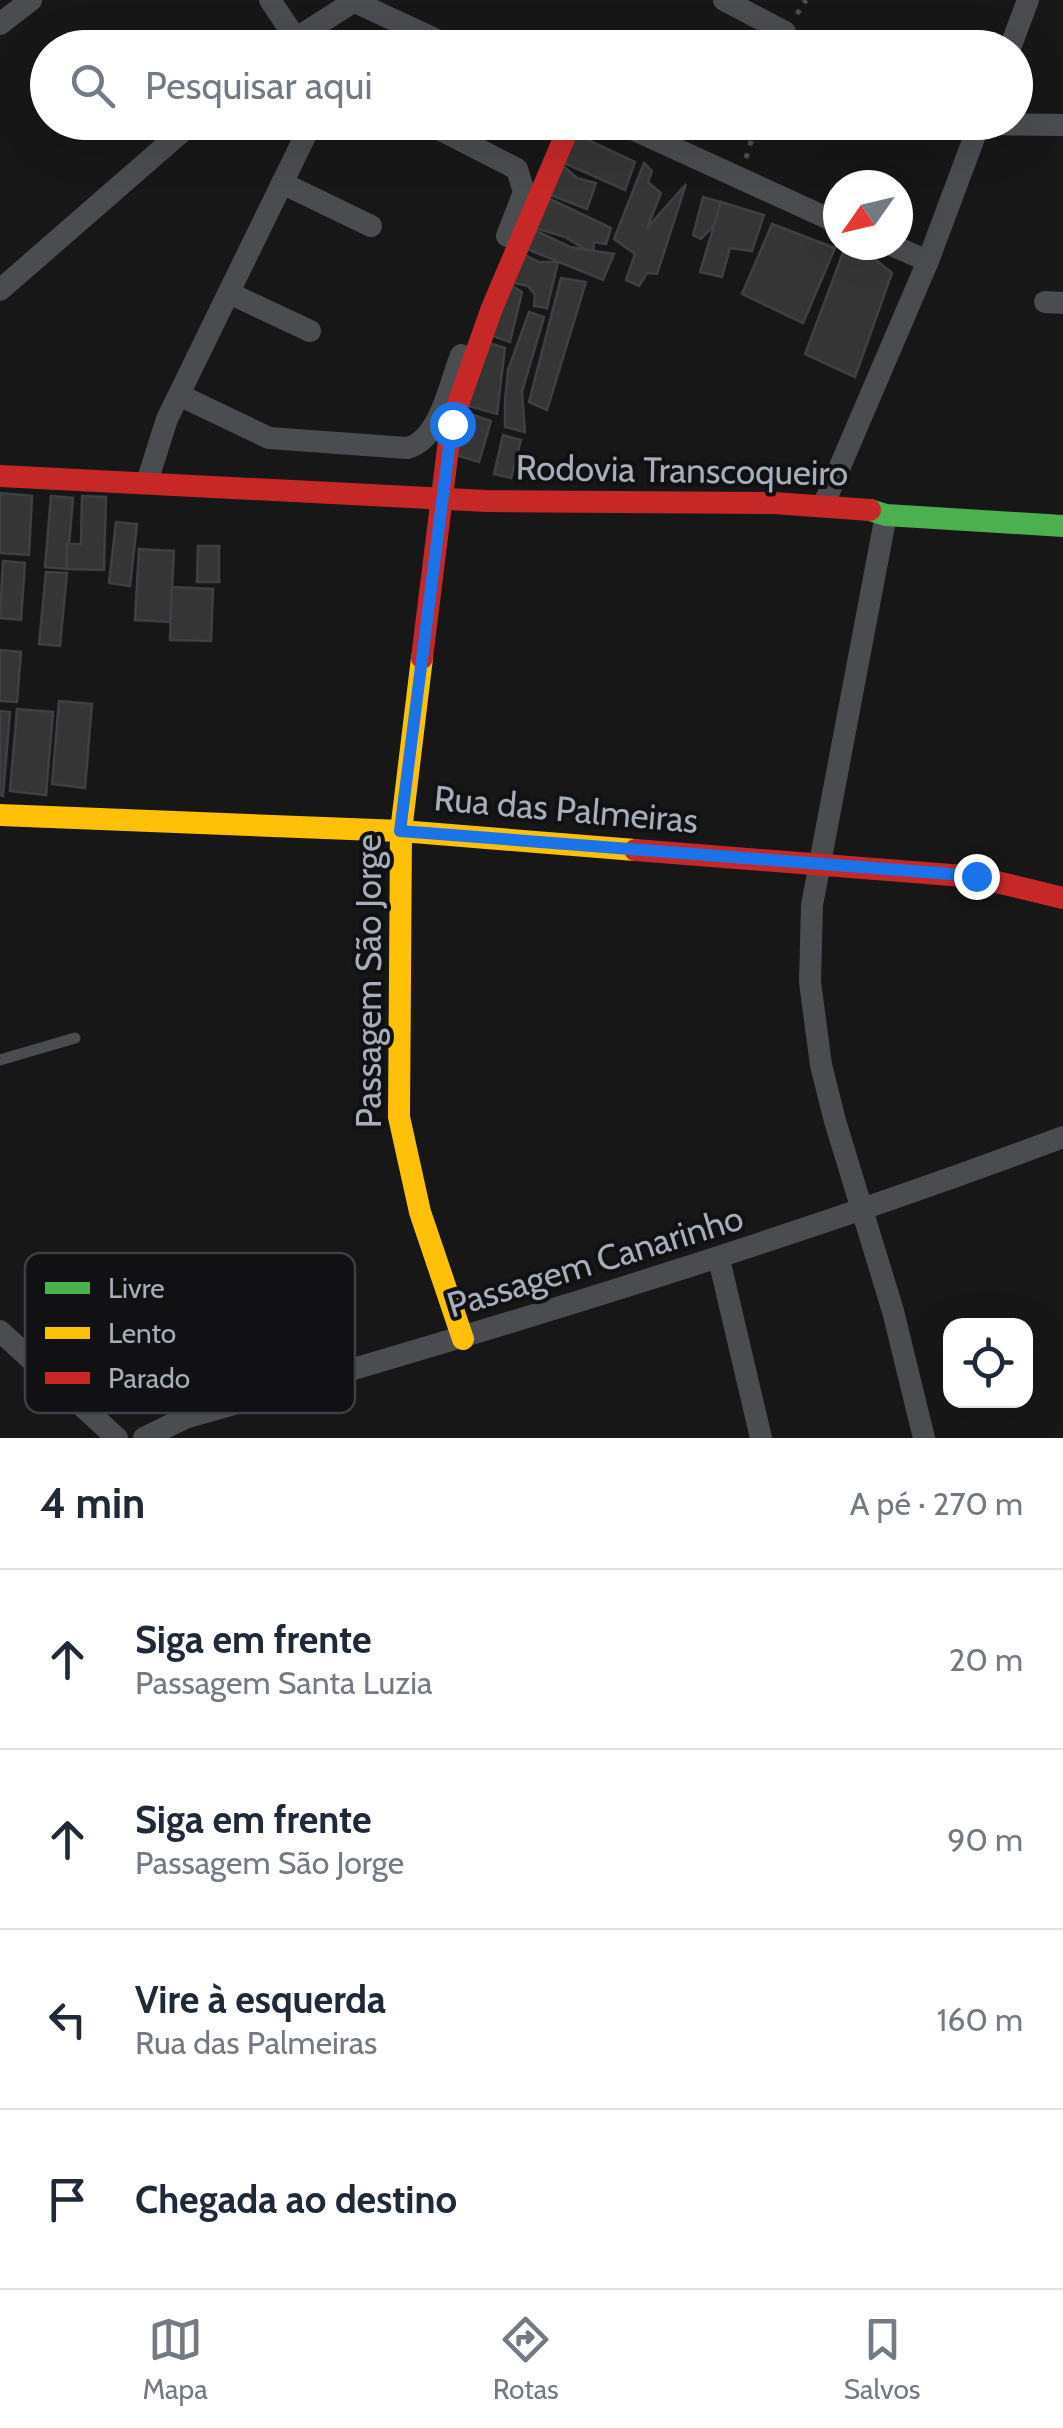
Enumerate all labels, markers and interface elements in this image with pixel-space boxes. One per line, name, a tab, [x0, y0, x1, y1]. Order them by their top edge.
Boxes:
search box	[30, 30, 1033, 140]
icon: search	[65, 58, 120, 113]
text: Pesquisar aqui	[145, 62, 372, 109]
north arrow	[823, 170, 913, 260]
route start	[430, 402, 476, 448]
street label: Rodovia Transcoqueiro	[515, 446, 849, 494]
street label: Rua das Palmeiras	[432, 776, 700, 842]
street label: Passagem São Jorge	[347, 834, 390, 1128]
route end	[954, 854, 1000, 900]
street label: Passagem Canarinho	[442, 1196, 748, 1326]
legend	[25, 1253, 355, 1413]
text: Livre	[108, 1271, 165, 1305]
text: Lento	[108, 1316, 176, 1350]
map controls	[943, 1318, 1033, 1408]
button: locate	[943, 1318, 1033, 1408]
text: Parado	[108, 1361, 190, 1395]
text: 4 min	[40, 1477, 145, 1529]
text: A pé · 270 m	[850, 1484, 1023, 1523]
text: Siga em frente	[135, 1616, 372, 1663]
icon: ahead	[40, 1632, 95, 1687]
text: 20 m	[949, 1640, 1023, 1679]
text: Passagem Santa Luzia	[135, 1663, 432, 1702]
text: Siga em frente	[135, 1796, 372, 1843]
icon: ahead	[40, 1812, 95, 1867]
text: 90 m	[947, 1820, 1023, 1859]
text: Passagem São Jorge	[135, 1843, 404, 1882]
text: Vire à esquerda	[135, 1976, 386, 2023]
icon: left	[40, 1992, 95, 2047]
text: 160 m	[937, 2000, 1023, 2039]
text: Rua das Palmeiras	[135, 2023, 377, 2062]
icon: arrive	[40, 2172, 95, 2227]
text: Chegada ao destino	[135, 2176, 457, 2223]
tab: Mapa	[143, 2312, 208, 2406]
tab: Rotas	[493, 2312, 559, 2406]
tab: Salvos	[844, 2312, 920, 2406]

